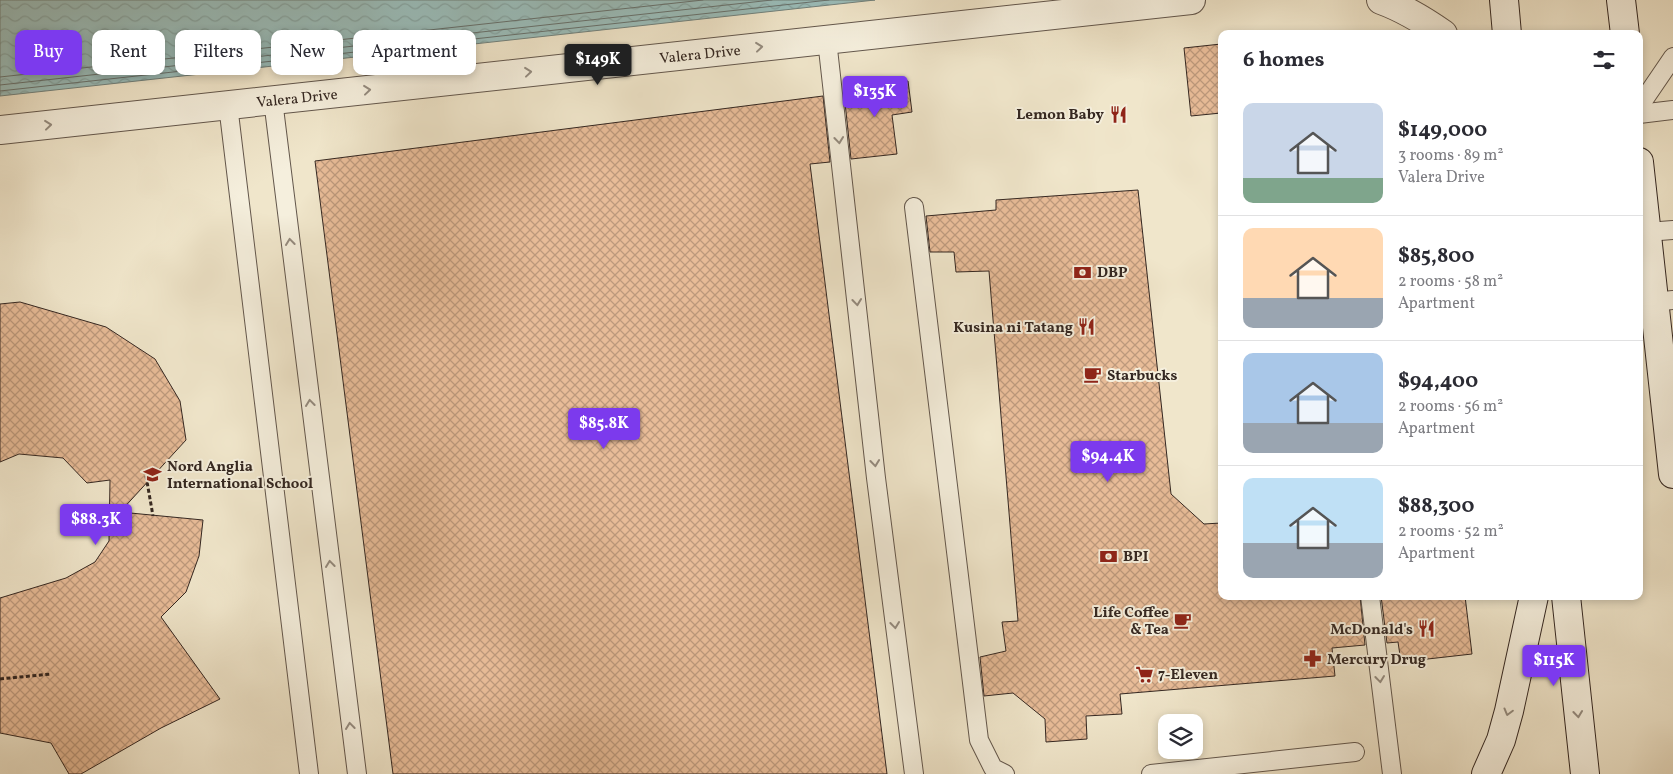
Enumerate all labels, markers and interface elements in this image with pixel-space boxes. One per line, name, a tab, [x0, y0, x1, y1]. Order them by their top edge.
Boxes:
chip: Buy	[15, 30, 82, 75]
chip: Rent	[92, 30, 165, 75]
chip: Filters	[175, 30, 261, 75]
chip: New	[271, 30, 343, 75]
chip: Apartment	[353, 30, 476, 75]
street label: Valera Drive	[659, 41, 742, 70]
one-way arrow	[756, 42, 764, 53]
pin: $149K	[563, 44, 633, 86]
text: 6 homes	[1243, 46, 1324, 75]
icon: filters	[1590, 46, 1618, 74]
text: $149K	[575, 49, 621, 71]
one-way arrow	[524, 67, 532, 78]
pin: $135K	[840, 76, 910, 118]
text: $135K	[854, 81, 896, 103]
street label: Valera Drive	[256, 85, 339, 114]
one-way arrow	[363, 85, 371, 96]
restaurant icon: Lemon Baby	[1108, 104, 1128, 124]
place label: Lemon Baby	[1016, 105, 1105, 126]
text: $149,000	[1398, 116, 1487, 145]
one-way arrow	[45, 120, 53, 131]
icon: home	[1283, 123, 1343, 183]
one-way arrow	[833, 137, 844, 145]
text: 3 rooms · 89 m²	[1398, 145, 1503, 167]
text: Valera Drive	[1398, 167, 1485, 189]
one-way arrow	[285, 238, 296, 246]
text: $85,800	[1398, 242, 1474, 271]
icon: home	[1283, 248, 1343, 308]
bank icon: DBP	[1073, 262, 1093, 282]
place label: DBP	[1097, 263, 1128, 284]
text: 2 rooms · 58 m²	[1398, 271, 1503, 293]
text: Apartment	[1398, 293, 1475, 315]
one-way arrow	[851, 298, 862, 306]
restaurant icon: Kusina ni Tatang	[1077, 317, 1097, 337]
place label: Kusina ni Tatang	[953, 318, 1073, 339]
cafe icon: Starbucks	[1083, 365, 1103, 385]
place label: Starbucks	[1107, 366, 1177, 387]
text: $94,400	[1398, 367, 1478, 396]
icon: home	[1283, 373, 1343, 433]
text: 2 rooms · 56 m²	[1398, 396, 1503, 418]
one-way arrow	[305, 399, 316, 407]
pin: $85.8K	[563, 408, 645, 450]
text: $85.8K	[579, 413, 629, 435]
text: Apartment	[1398, 418, 1475, 440]
pin: $94.4K	[1067, 440, 1149, 483]
text: $94.4K	[1081, 446, 1135, 468]
place label: Nord Anglia International School	[167, 457, 313, 495]
one-way arrow	[869, 460, 880, 468]
school or university icon: Nord Anglia International School	[143, 465, 163, 485]
text: $88,300	[1398, 492, 1474, 521]
icon: home	[1283, 498, 1343, 558]
pin: $88.3K	[55, 504, 137, 546]
text: $88.3K	[71, 509, 121, 531]
text: 2 rooms · 52 m²	[1398, 521, 1504, 543]
text: Apartment	[1398, 543, 1475, 565]
bank icon: BPI	[1099, 546, 1119, 566]
place label: BPI	[1123, 547, 1149, 568]
one-way arrow	[325, 560, 336, 568]
place label: Life Coffee & Tea	[1093, 603, 1169, 641]
cafe icon: Life Coffee & Tea	[1173, 611, 1193, 631]
restaurant icon: McDonald's	[1417, 619, 1437, 639]
place label: McDonald's	[1330, 620, 1413, 641]
one-way arrow	[889, 621, 900, 629]
pin: $115K	[1519, 644, 1589, 687]
pharmacy icon: Mercury Drug	[1303, 649, 1323, 669]
place label: Mercury Drug	[1327, 650, 1426, 671]
text: $115K	[1533, 650, 1575, 672]
supermarket icon: 7-Eleven	[1134, 664, 1154, 684]
place label: 7-Eleven	[1158, 665, 1218, 686]
one-way arrow	[1374, 676, 1385, 684]
one-way arrow	[1504, 708, 1514, 716]
one-way arrow	[1572, 711, 1583, 719]
map controls	[1158, 714, 1203, 759]
button: layers	[1158, 714, 1203, 759]
one-way arrow	[346, 721, 356, 730]

